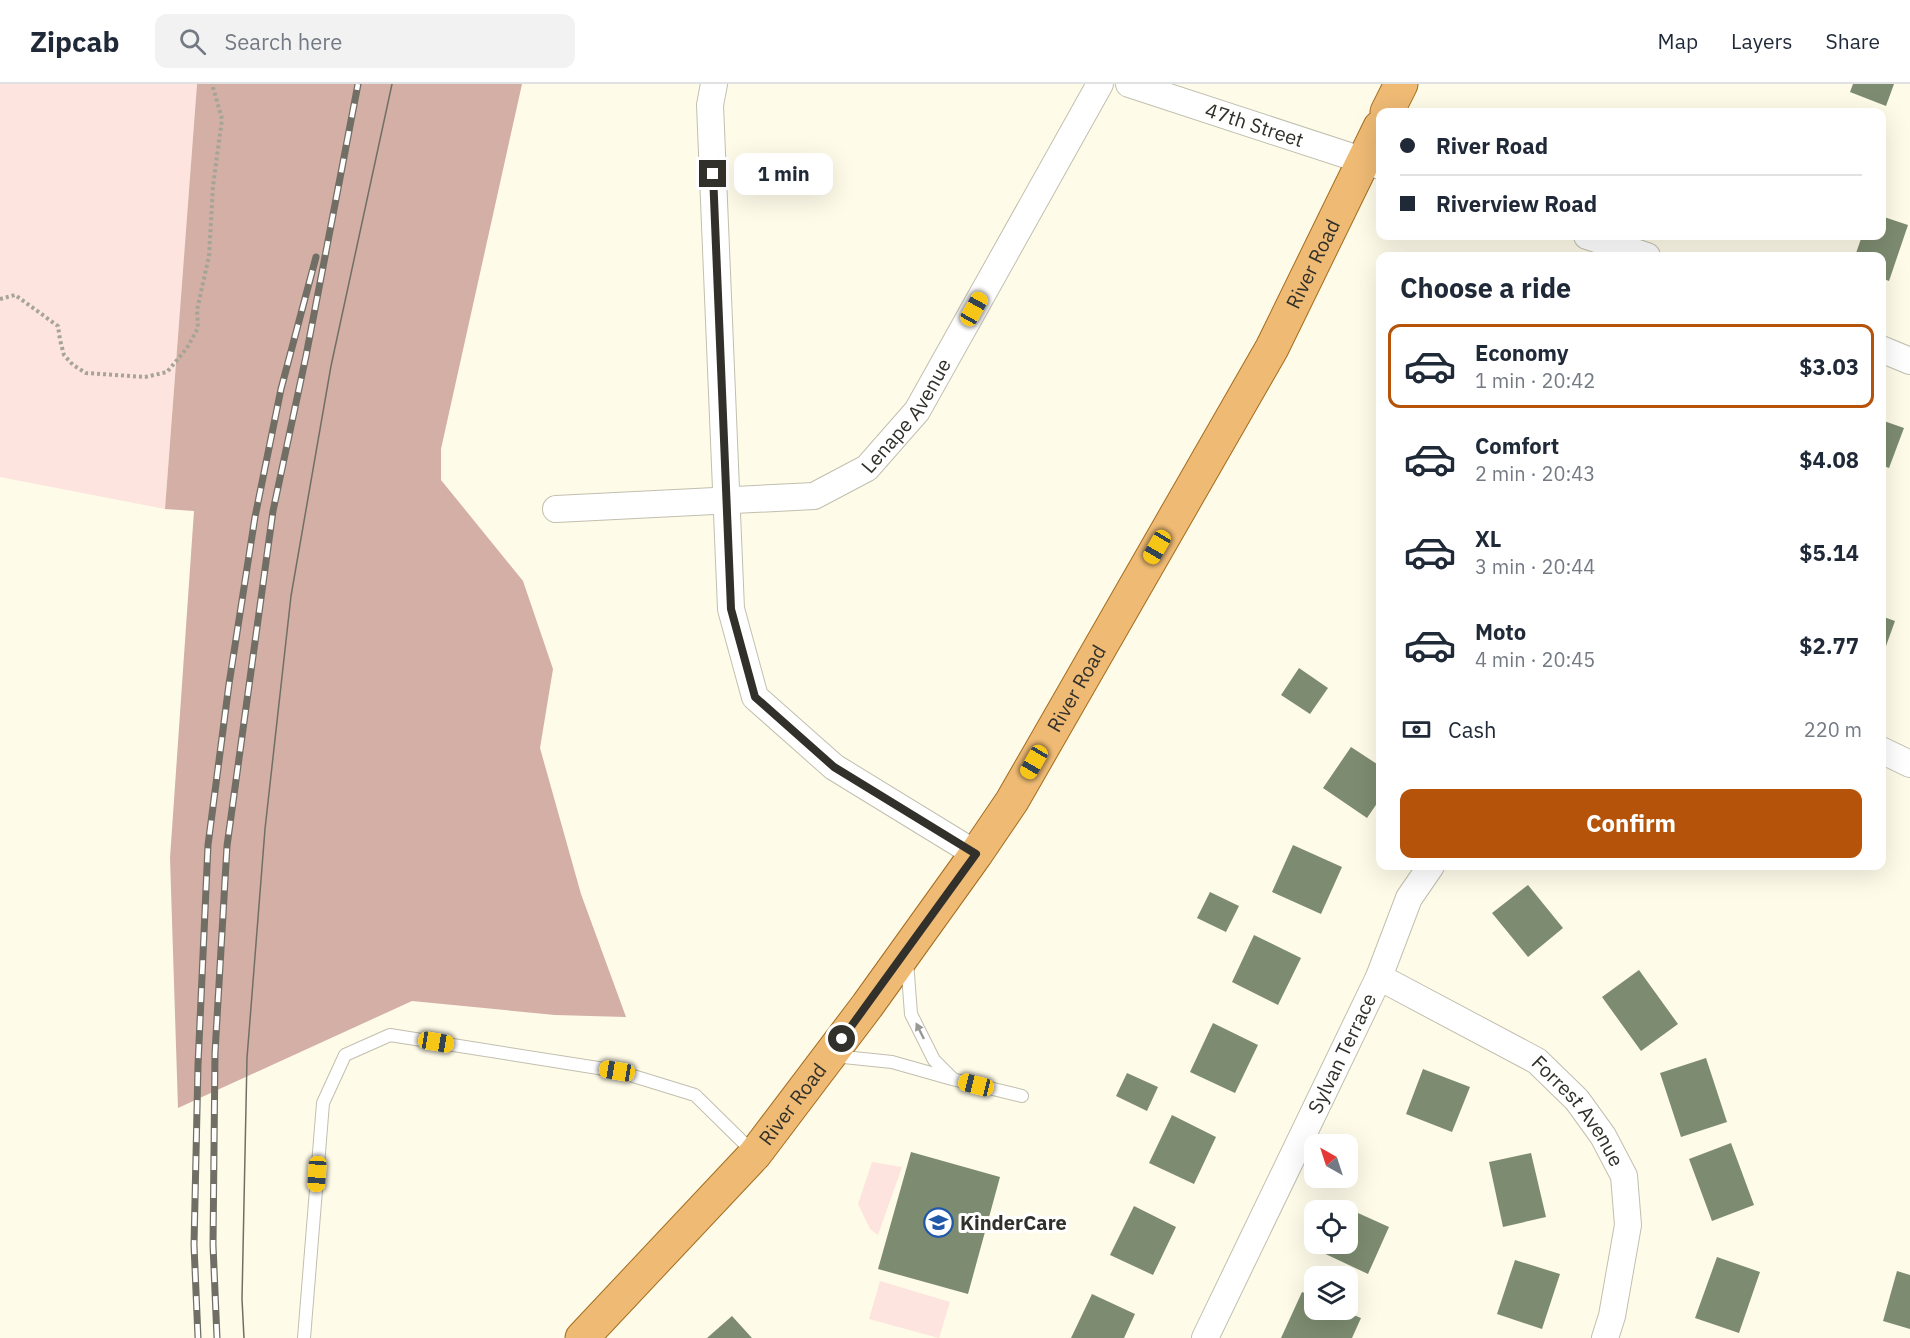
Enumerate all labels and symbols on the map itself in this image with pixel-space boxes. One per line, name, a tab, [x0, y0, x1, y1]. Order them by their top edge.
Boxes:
street label: 47th Street	[1202, 96, 1307, 153]
callout: 1 min	[734, 153, 833, 195]
route end	[699, 160, 726, 187]
street label: River Road	[1279, 215, 1346, 313]
car	[957, 289, 991, 329]
street label: Lenape Avenue	[855, 353, 957, 479]
car	[1140, 527, 1174, 567]
street label: River Road	[1040, 640, 1112, 737]
car	[1017, 742, 1051, 782]
street label: Sylvan Terrace	[1301, 988, 1382, 1118]
one-way arrow	[915, 1023, 924, 1040]
route start	[828, 1025, 855, 1052]
car	[417, 1030, 455, 1054]
street label: Forrest Avenue	[1526, 1049, 1631, 1171]
street label: River Road	[752, 1057, 832, 1151]
car	[598, 1059, 636, 1083]
car	[956, 1072, 996, 1098]
north arrow	[1304, 1134, 1358, 1188]
car	[307, 1155, 327, 1193]
school or university icon: KinderCare	[923, 1207, 955, 1239]
place label: KinderCare	[960, 1209, 1067, 1236]

